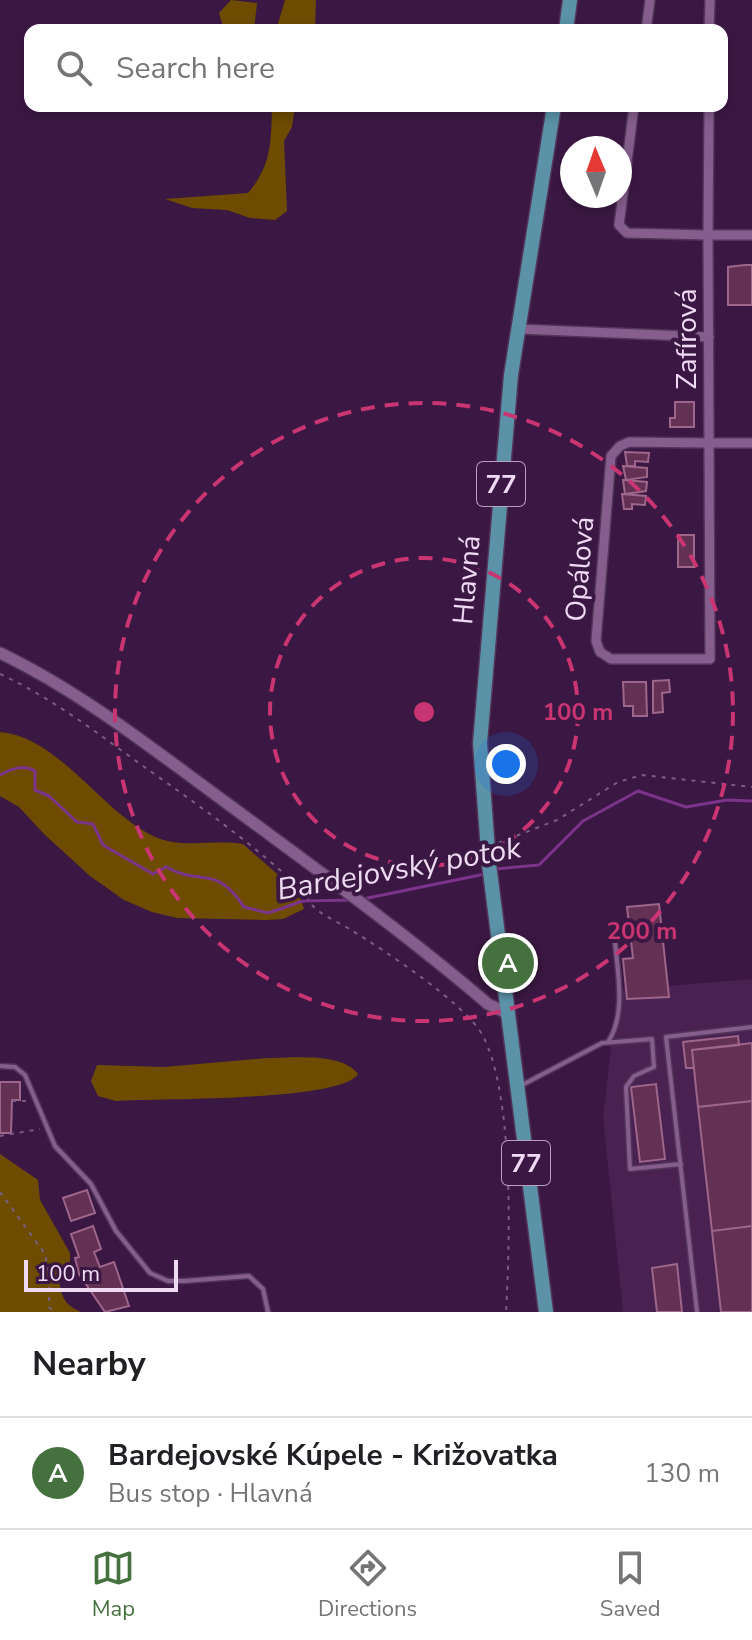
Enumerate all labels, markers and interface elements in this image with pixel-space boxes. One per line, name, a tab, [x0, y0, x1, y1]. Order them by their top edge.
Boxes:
search box	[24, 24, 728, 112]
icon: search	[52, 46, 96, 90]
text: Search here	[116, 48, 275, 89]
north arrow	[560, 136, 632, 208]
street label: Zafírová	[668, 288, 706, 390]
road number: 77	[477, 462, 525, 506]
street label: Opálová	[556, 515, 604, 623]
street label: Hlavná	[444, 534, 490, 626]
text: 100 m	[543, 696, 613, 728]
centre of rings	[410, 698, 438, 726]
your location	[486, 744, 526, 784]
water label: Bardejovský potok	[274, 827, 525, 911]
text: 200 m	[607, 915, 677, 947]
pin: A	[482, 933, 534, 993]
road number: 77	[502, 1141, 550, 1185]
scale bar	[24, 1256, 178, 1292]
text: 100 m	[36, 1259, 100, 1289]
text: Nearby	[32, 1341, 146, 1387]
text: Bardejovské Kúpele - Križovatka	[108, 1435, 558, 1476]
text: A	[48, 1456, 68, 1491]
text: 130 m	[644, 1456, 720, 1491]
text: Bus stop · Hlavná	[108, 1476, 313, 1511]
tab: Map	[91, 1546, 135, 1624]
tab: Directions	[318, 1546, 417, 1624]
tab: Saved	[600, 1546, 661, 1624]

